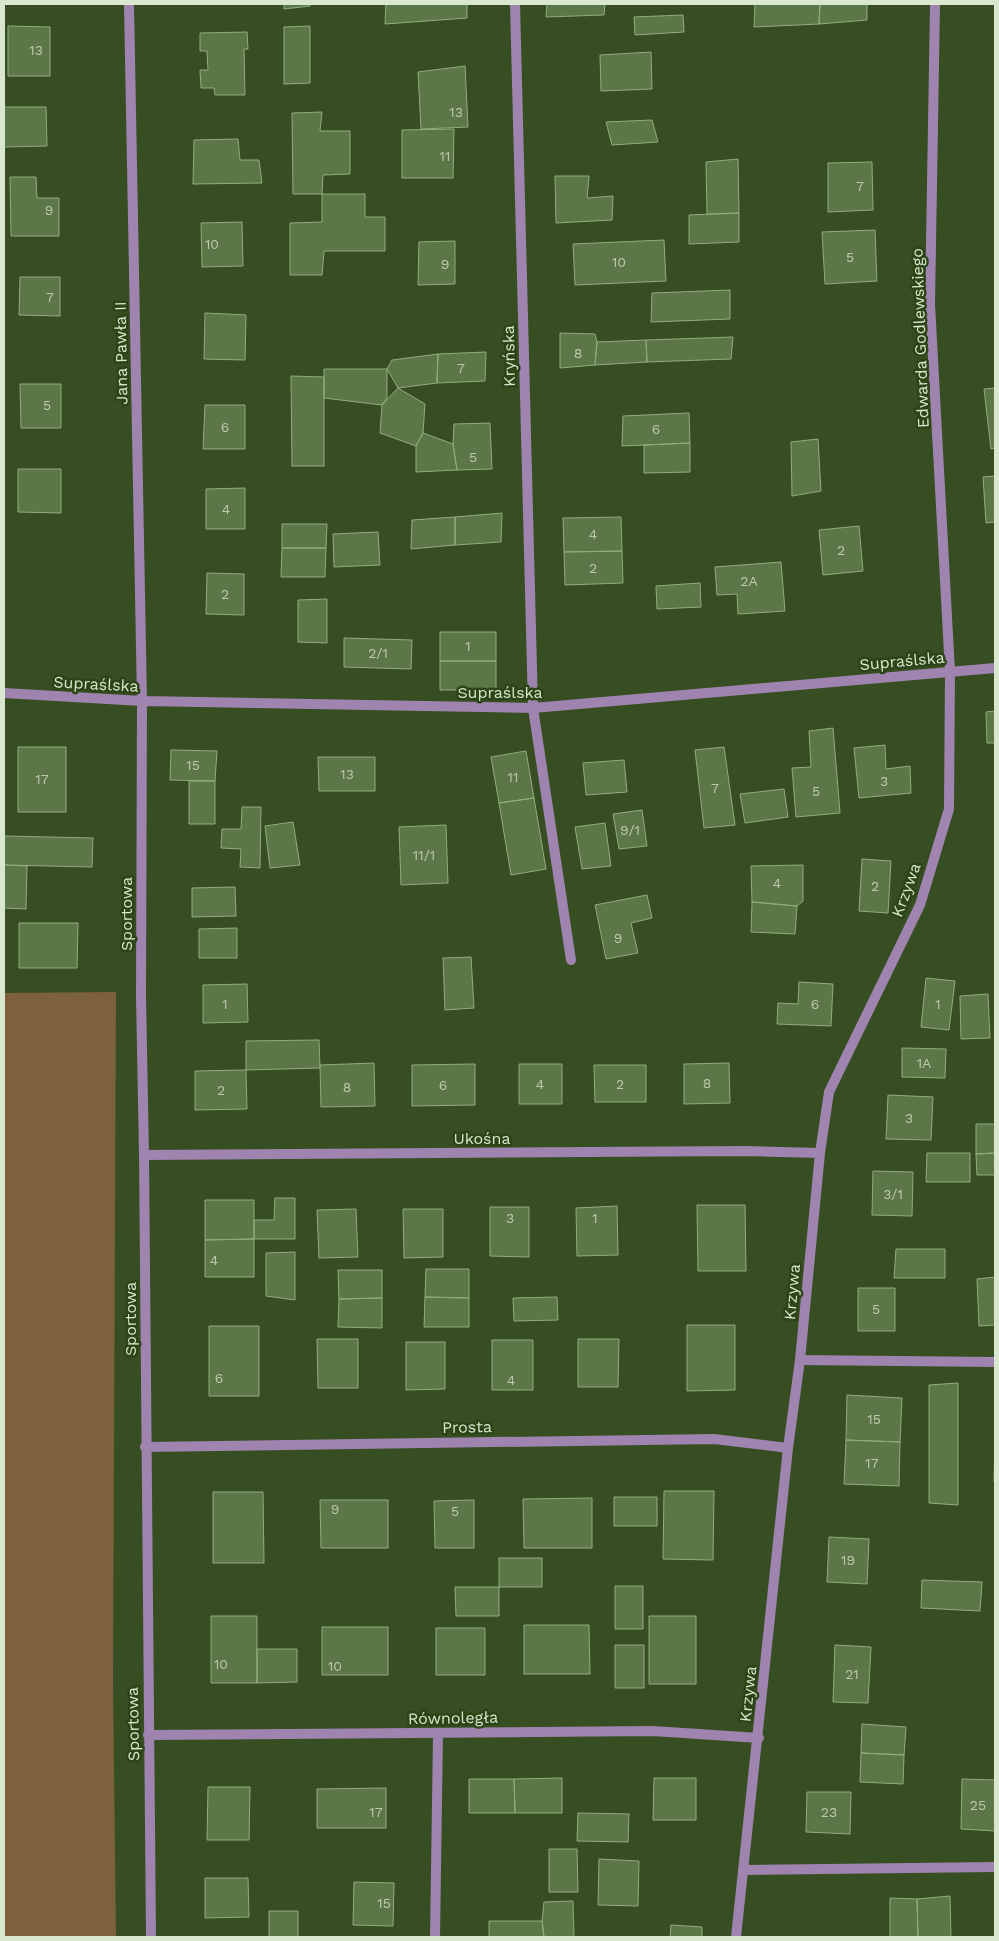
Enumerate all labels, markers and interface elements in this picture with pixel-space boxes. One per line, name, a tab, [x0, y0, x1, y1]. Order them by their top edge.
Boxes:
house number: 13	[29, 42, 43, 58]
house number: 13	[449, 104, 463, 120]
house number: 11	[440, 148, 450, 164]
house number: 7	[856, 178, 864, 194]
house number: 9	[45, 202, 53, 218]
house number: 10	[205, 236, 219, 252]
street label: Edwarda Godlewskiego	[907, 248, 933, 428]
house number: 5	[846, 249, 854, 265]
house number: 10	[612, 254, 626, 270]
house number: 9	[441, 256, 449, 272]
house number: 7	[46, 289, 54, 305]
street label: Jana Pawła II	[111, 301, 131, 405]
street label: Kryńska	[499, 325, 519, 387]
house number: 8	[574, 345, 582, 361]
house number: 7	[457, 360, 465, 376]
house number: 5	[43, 397, 51, 413]
house number: 6	[221, 419, 229, 435]
house number: 6	[652, 421, 660, 437]
house number: 5	[469, 449, 477, 465]
house number: 4	[222, 501, 230, 517]
house number: 4	[589, 526, 597, 542]
house number: 2	[837, 542, 845, 558]
house number: 2	[589, 560, 597, 576]
house number: 2A	[740, 573, 758, 589]
house number: 2	[221, 586, 229, 602]
house number: 1	[465, 638, 471, 654]
house number: 2/1	[368, 645, 388, 661]
street label: Supraślska	[859, 648, 945, 674]
street label: Supraślska	[53, 672, 139, 696]
street label: Supraślska	[457, 683, 543, 702]
house number: 15	[186, 757, 200, 773]
house number: 13	[340, 766, 354, 782]
house number: 11	[508, 769, 518, 785]
house number: 17	[35, 771, 49, 787]
house number: 3	[880, 773, 888, 789]
house number: 7	[711, 780, 719, 796]
house number: 5	[812, 783, 820, 799]
house number: 9/1	[620, 822, 640, 838]
house number: 11/1	[413, 847, 435, 863]
street label: Krzywa	[887, 860, 925, 920]
house number: 4	[773, 875, 781, 891]
street label: Sportowa	[117, 877, 136, 951]
house number: 2	[871, 878, 879, 894]
house number: 9	[614, 930, 622, 946]
house number: 1	[222, 996, 228, 1012]
house number: 6	[811, 996, 819, 1012]
house number: 1	[935, 996, 941, 1012]
house number: 1A	[917, 1055, 931, 1071]
house number: 8	[703, 1075, 711, 1091]
house number: 4	[536, 1076, 544, 1092]
house number: 2	[616, 1076, 624, 1092]
house number: 6	[439, 1077, 447, 1093]
house number: 8	[343, 1079, 351, 1095]
house number: 2	[217, 1082, 225, 1098]
house number: 3	[905, 1110, 913, 1126]
street label: Ukośna	[453, 1129, 511, 1148]
house number: 3/1	[883, 1186, 903, 1202]
house number: 3	[506, 1210, 514, 1226]
house number: 1	[592, 1210, 598, 1226]
house number: 4	[210, 1252, 218, 1268]
street label: Krzywa	[780, 1263, 804, 1321]
street label: Sportowa	[121, 1282, 140, 1356]
house number: 5	[872, 1301, 880, 1317]
house number: 6	[215, 1370, 223, 1386]
house number: 4	[507, 1372, 515, 1388]
house number: 15	[867, 1411, 881, 1427]
street label: Prosta	[442, 1417, 492, 1437]
house number: 17	[865, 1455, 879, 1471]
house number: 9	[331, 1501, 339, 1517]
house number: 5	[451, 1503, 459, 1519]
house number: 19	[841, 1552, 855, 1568]
house number: 10	[214, 1656, 228, 1672]
house number: 10	[328, 1658, 342, 1674]
street label: Krzywa	[736, 1665, 760, 1723]
house number: 21	[845, 1666, 859, 1682]
street label: Sportowa	[123, 1687, 143, 1761]
street label: Równoległa	[408, 1708, 498, 1728]
house number: 25	[970, 1797, 986, 1813]
house number: 17	[369, 1804, 383, 1820]
house number: 23	[821, 1804, 837, 1820]
house number: 15	[377, 1895, 391, 1911]

